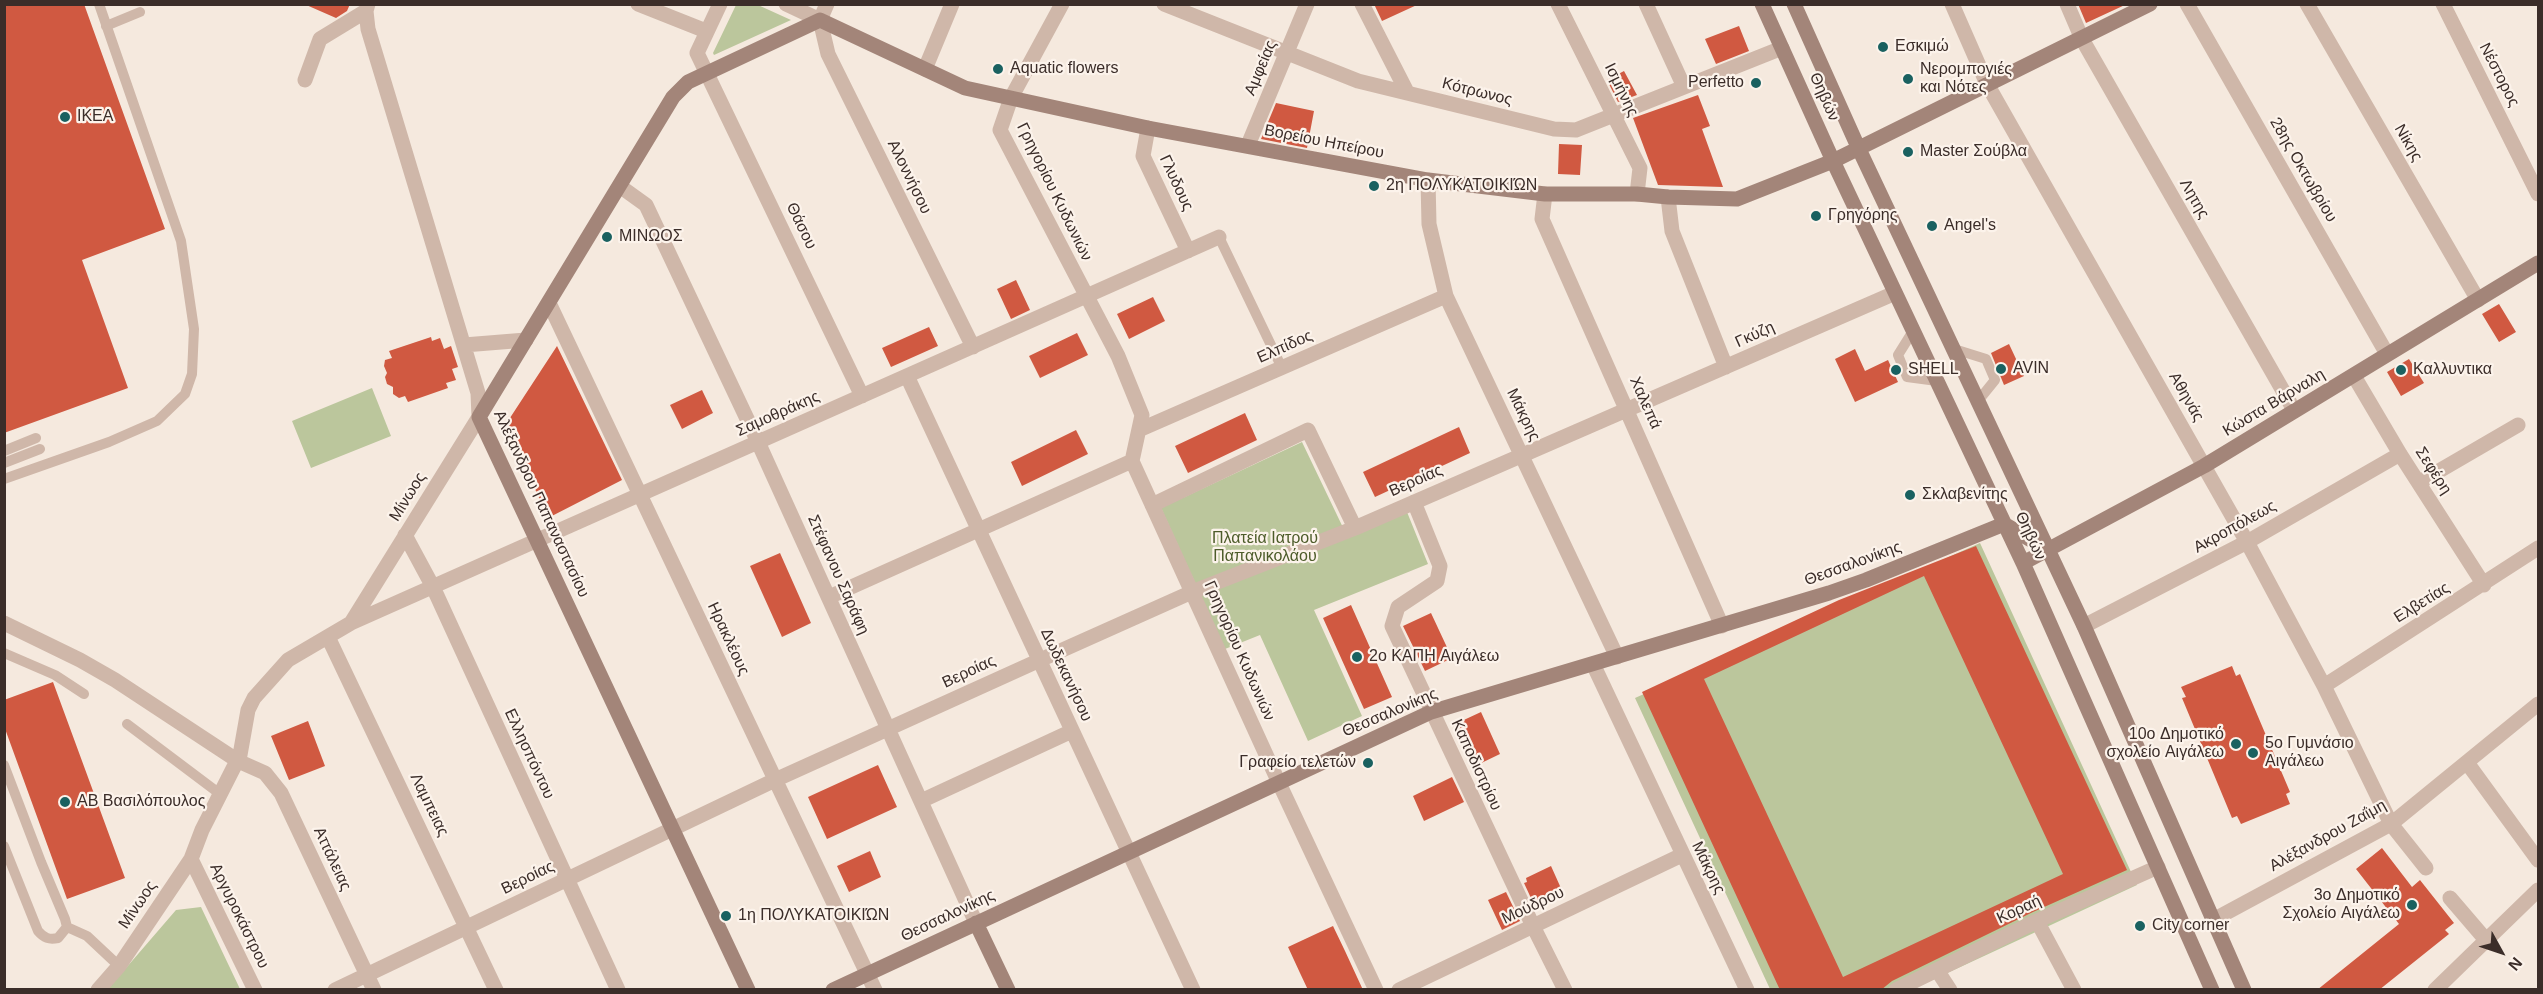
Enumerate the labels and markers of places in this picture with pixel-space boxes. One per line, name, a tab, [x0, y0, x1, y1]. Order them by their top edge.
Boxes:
place label: Εσκιμώ	[1895, 37, 1949, 57]
marker: Εσκιμώ	[1876, 40, 1890, 54]
place label: Aquatic flowers	[1010, 59, 1118, 79]
place label: Νερομπογιές και Νότες	[1920, 60, 2012, 98]
marker: Aquatic flowers	[991, 62, 1005, 76]
marker: Νερομπογιές και Νότες	[1901, 72, 1915, 86]
place label: Perfetto	[1688, 73, 1744, 93]
marker: Perfetto	[1749, 76, 1763, 90]
place label: IKEA	[77, 107, 113, 127]
marker: IKEA	[58, 110, 72, 124]
place label: Master Σούβλα	[1920, 142, 2027, 162]
marker: Master Σούβλα	[1901, 145, 1915, 159]
place label: 2η ΠΟΛΥΚΑΤΟΙΚΙΏΝ	[1386, 176, 1537, 196]
marker: 2η ΠΟΛΥΚΑΤΟΙΚΙΏΝ	[1367, 179, 1381, 193]
place label: Γρηγόρης	[1828, 206, 1897, 226]
marker: Γρηγόρης	[1809, 209, 1823, 223]
place label: Angel's	[1944, 216, 1996, 236]
marker: Angel's	[1925, 219, 1939, 233]
place label: ΜΙΝΩΟΣ	[619, 227, 683, 247]
marker: ΜΙΝΩΟΣ	[600, 230, 614, 244]
place label: AVIN	[2013, 359, 2049, 379]
place label: SHELL	[1908, 360, 1959, 380]
place label: Καλλυντικα	[2413, 360, 2492, 380]
marker: AVIN	[1994, 362, 2008, 376]
marker: SHELL	[1889, 363, 1903, 377]
marker: Καλλυντικα	[2394, 363, 2408, 377]
place label: Σκλαβενίτης	[1922, 485, 2008, 505]
marker: Σκλαβενίτης	[1903, 488, 1917, 502]
place label: 2ο ΚΑΠΗ Αιγάλεω	[1369, 647, 1499, 667]
marker: 2ο ΚΑΠΗ Αιγάλεω	[1350, 650, 1364, 664]
place label: 10ο Δημοτικό σχολείο Αιγάλεω	[2106, 725, 2224, 763]
place label: 5ο Γυμνάσιο Αιγάλεω	[2265, 734, 2354, 772]
marker: 10ο Δημοτικό σχολείο Αιγάλεω	[2229, 737, 2243, 751]
marker: 5ο Γυμνάσιο Αιγάλεω	[2246, 746, 2260, 760]
place label: Γραφείο τελετών	[1239, 753, 1356, 773]
marker: Γραφείο τελετών	[1361, 756, 1375, 770]
place label: ΑΒ Βασιλόπουλος	[77, 792, 205, 812]
marker: ΑΒ Βασιλόπουλος	[58, 795, 72, 809]
place label: 3ο Δημοτικό Σχολείο Αιγάλεω	[2282, 886, 2400, 924]
marker: 3ο Δημοτικό Σχολείο Αιγάλεω	[2405, 898, 2419, 912]
place label: 1η ΠΟΛΥΚΑΤΟΙΚΙΏΝ	[738, 906, 889, 926]
marker: 1η ΠΟΛΥΚΑΤΟΙΚΙΏΝ	[719, 909, 733, 923]
place label: City corner	[2152, 916, 2229, 936]
marker: City corner	[2133, 919, 2147, 933]

